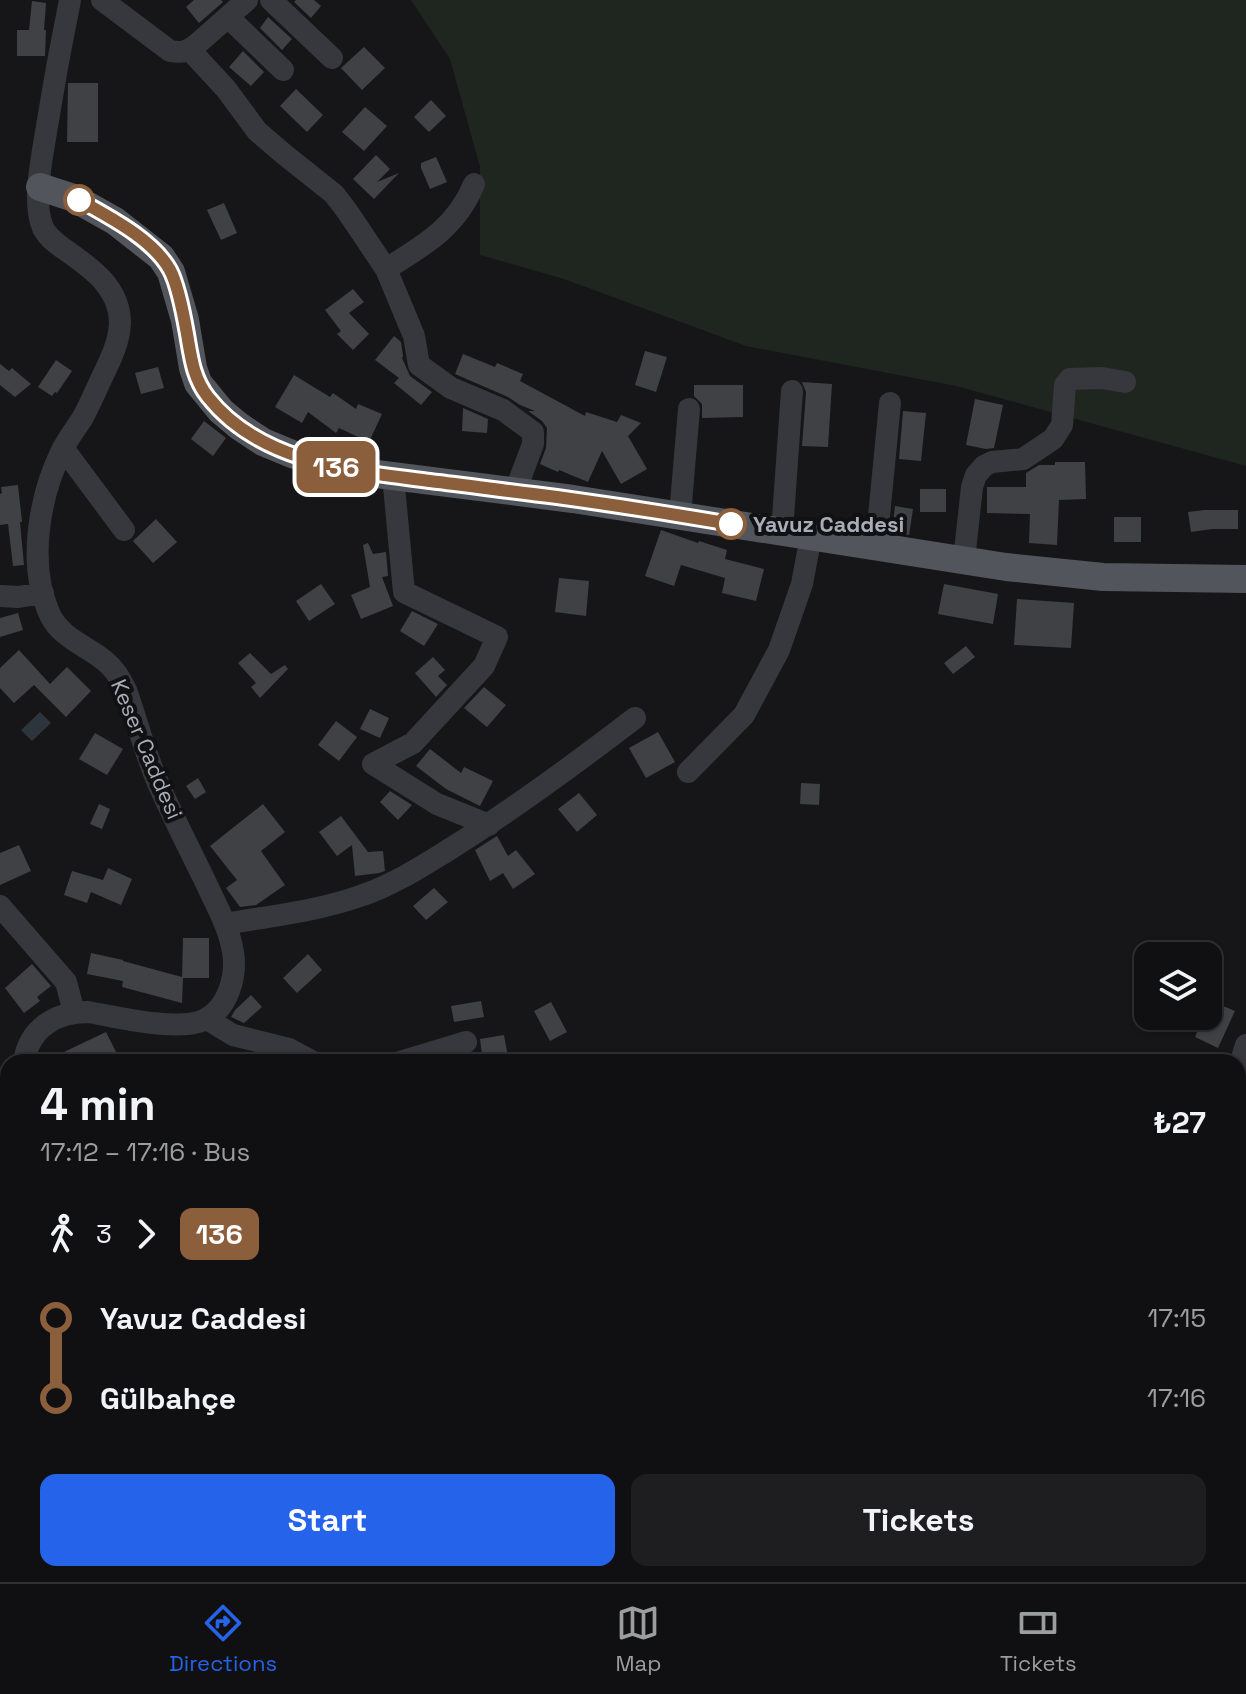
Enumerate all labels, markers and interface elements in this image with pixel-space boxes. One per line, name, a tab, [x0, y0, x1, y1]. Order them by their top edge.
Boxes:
unlabelled marker	[64, 185, 94, 215]
line badge: 136	[290, 441, 382, 493]
text: 136	[313, 449, 359, 485]
marker: Yavuz Caddesi	[716, 509, 746, 539]
place label: Yavuz Caddesi	[753, 510, 904, 538]
street label: Keser Caddesi	[105, 675, 189, 823]
map controls	[1134, 942, 1222, 1030]
button: layers	[1134, 942, 1222, 1030]
text: 4 min	[40, 1077, 156, 1133]
text: ₺27	[1153, 1103, 1206, 1142]
text: 17:12 – 17:16 · Bus	[40, 1135, 250, 1169]
icon: walk	[40, 1212, 84, 1256]
icon: forward	[124, 1212, 168, 1256]
text: 136	[196, 1216, 243, 1252]
text: 3	[96, 1217, 112, 1251]
text: Yavuz Caddesi	[100, 1299, 306, 1338]
text: 17:15	[1147, 1301, 1206, 1335]
text: Gülbahçe	[100, 1379, 236, 1418]
text: 17:16	[1147, 1381, 1206, 1415]
button: Start	[40, 1474, 615, 1566]
button: Tickets	[631, 1474, 1206, 1566]
tab: Directions	[169, 1601, 277, 1677]
tab: Map	[616, 1601, 661, 1677]
tab: Tickets	[1000, 1601, 1077, 1677]

